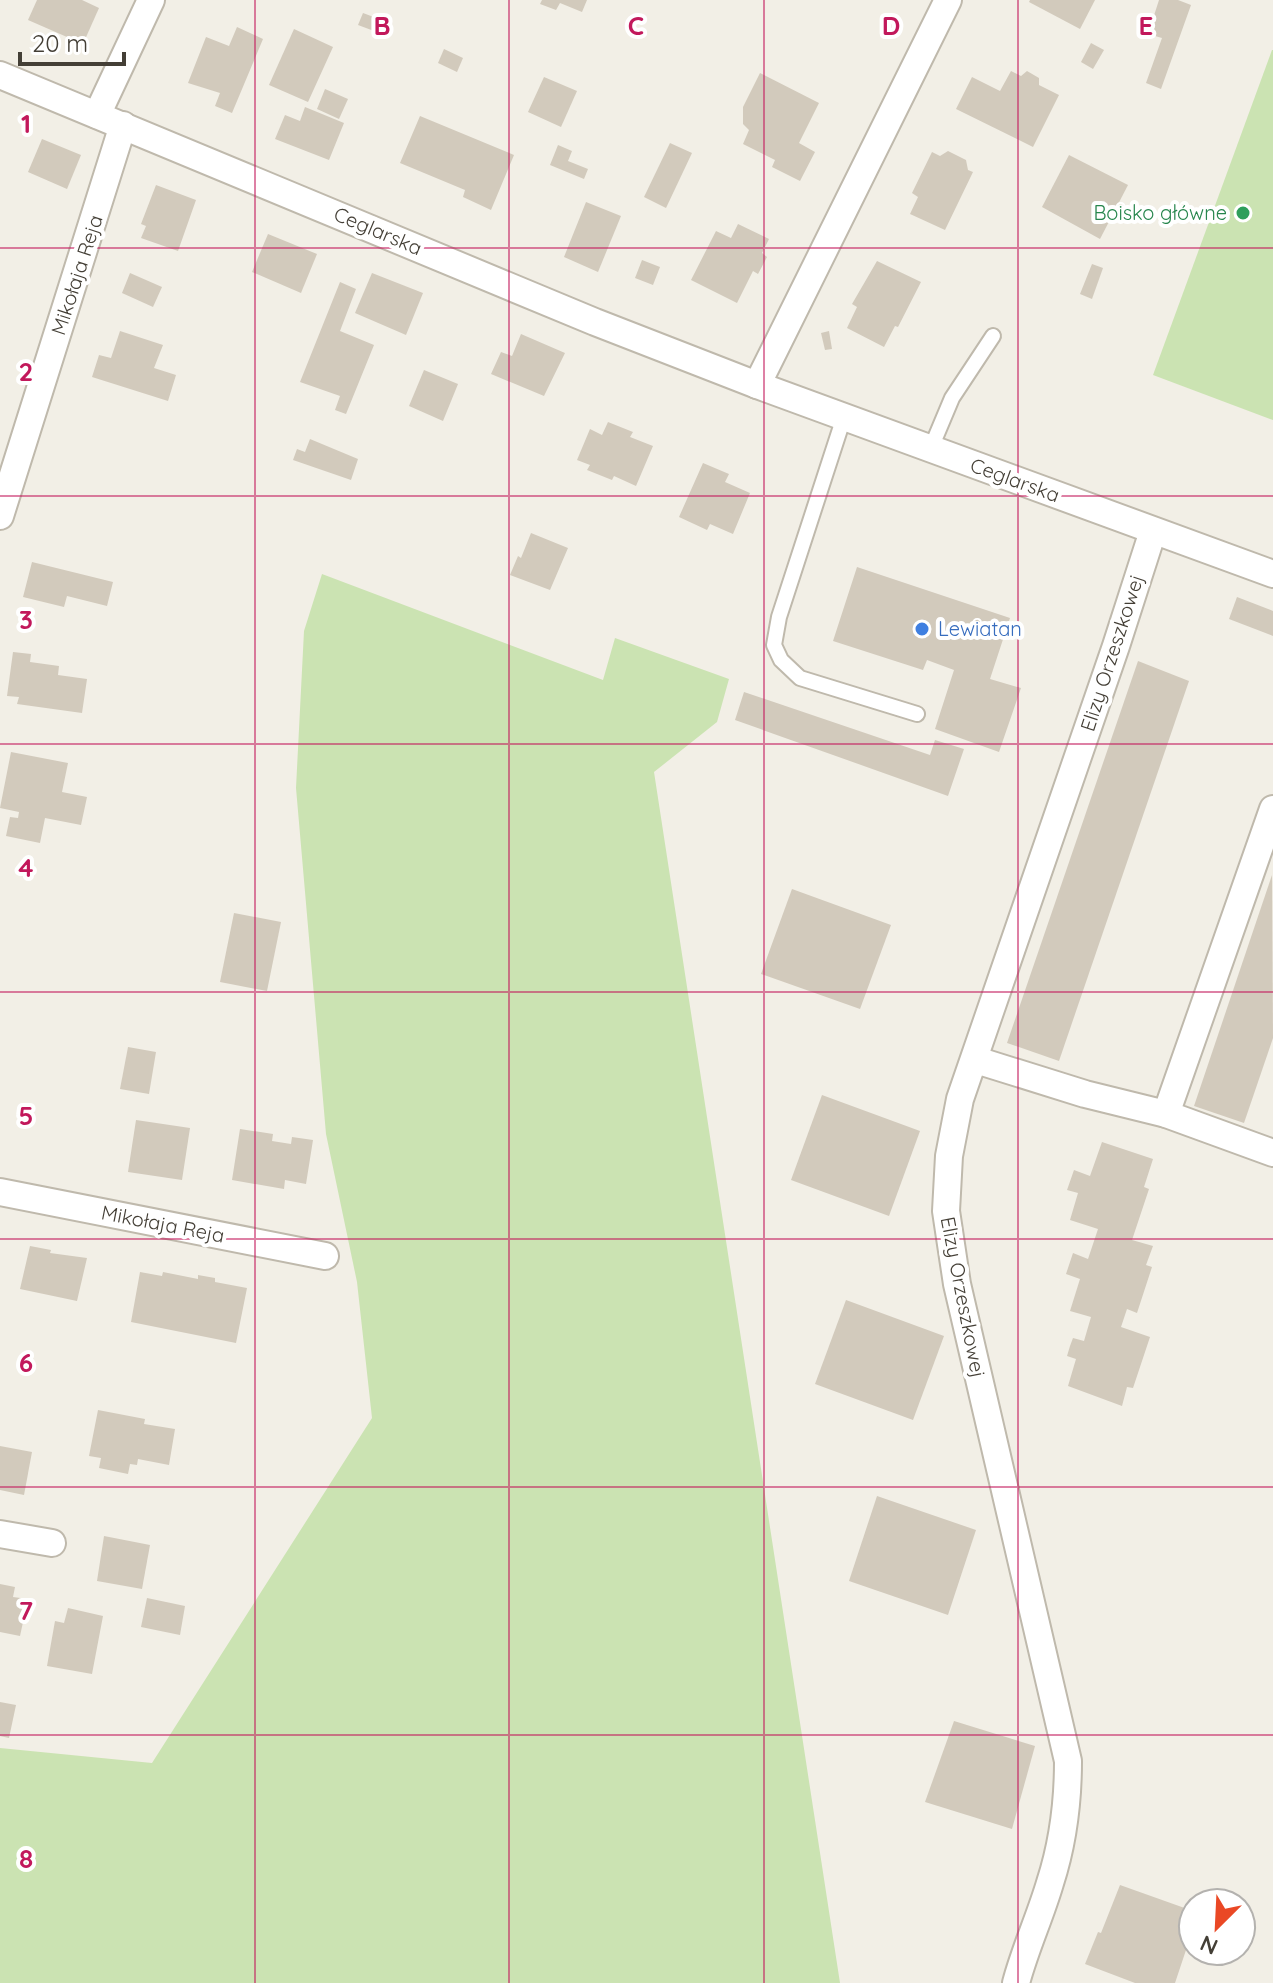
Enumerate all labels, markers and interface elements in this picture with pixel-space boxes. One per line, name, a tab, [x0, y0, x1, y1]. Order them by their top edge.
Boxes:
text: B	[373, 9, 391, 42]
text: C	[628, 9, 644, 42]
text: D	[882, 9, 900, 42]
text: E	[1139, 9, 1153, 42]
scale bar	[20, 16, 124, 66]
text: 20 m	[32, 28, 88, 58]
text: 1	[21, 107, 31, 140]
place label: Boisko główne	[1093, 200, 1227, 225]
street label: Ceglarska	[330, 201, 426, 260]
marker: Boisko główne	[1234, 204, 1252, 222]
street label: Mikołaja Reja	[45, 212, 108, 338]
text: 2	[19, 355, 33, 388]
street label: Ceglarska	[967, 452, 1063, 507]
street label: Elizy Orzeszkowej	[1074, 571, 1149, 734]
text: 3	[19, 603, 33, 636]
place label: Lewiatan	[938, 616, 1022, 641]
marker: Lewiatan	[913, 620, 931, 638]
text: 4	[18, 851, 34, 884]
text: 5	[19, 1099, 33, 1132]
street label: Mikołaja Reja	[99, 1199, 227, 1248]
street label: Elizy Orzeszkowej	[936, 1214, 991, 1379]
text: 6	[19, 1346, 33, 1379]
text: 7	[19, 1594, 33, 1627]
text: 8	[19, 1842, 33, 1875]
north arrow	[1177, 1887, 1257, 1967]
text: N	[1196, 1929, 1222, 1961]

